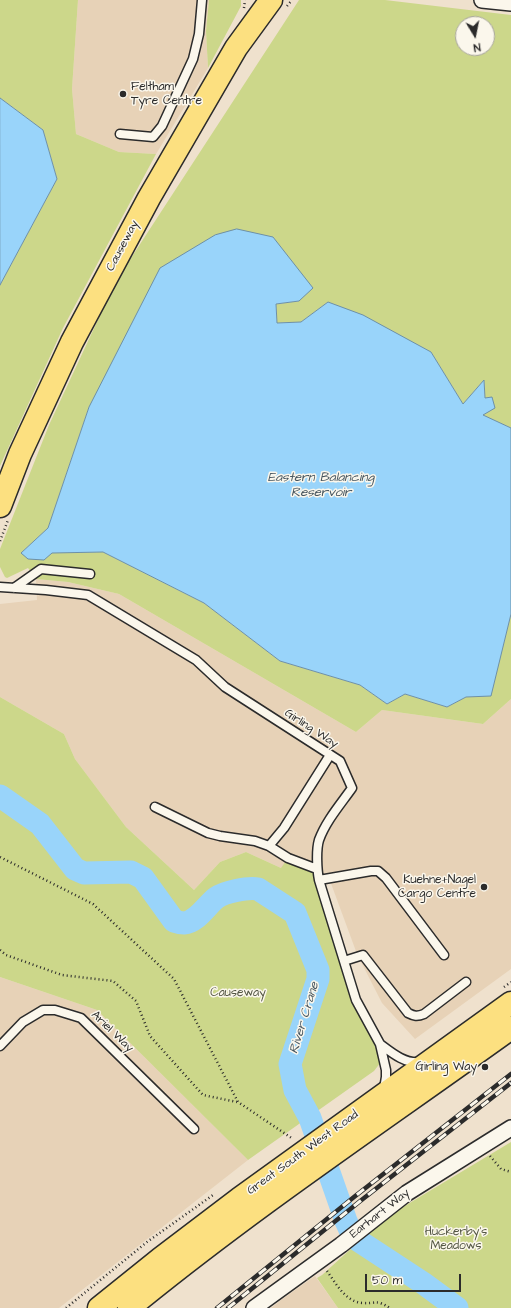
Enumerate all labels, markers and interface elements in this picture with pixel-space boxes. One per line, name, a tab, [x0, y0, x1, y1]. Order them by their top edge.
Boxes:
north arrow	[455, 16, 495, 56]
text: N	[472, 39, 482, 55]
place label: Feltham Tyre Centre	[131, 80, 202, 108]
marker: Feltham Tyre Centre	[118, 89, 128, 99]
street label: Causeway	[104, 218, 142, 274]
water label: Eastern Balancing Reservoir	[268, 470, 374, 501]
street label: Girling Way	[281, 706, 341, 752]
place label: Kuehne+Nagel Cargo Centre	[398, 873, 476, 901]
marker: Kuehne+Nagel Cargo Centre	[479, 882, 489, 892]
water label: River Crane	[287, 980, 323, 1056]
park label: Causeway	[210, 986, 266, 1000]
street label: Ariel Way	[88, 1008, 136, 1056]
place label: Girling Way	[416, 1060, 477, 1074]
marker: Girling Way	[480, 1062, 490, 1072]
street label: Great South West Road	[244, 1108, 362, 1198]
street label: Earhart Way	[347, 1186, 413, 1242]
park label: Huckerby's Meadows	[425, 1225, 487, 1253]
scale bar	[367, 1266, 463, 1292]
text: 50 m	[372, 1272, 402, 1289]

